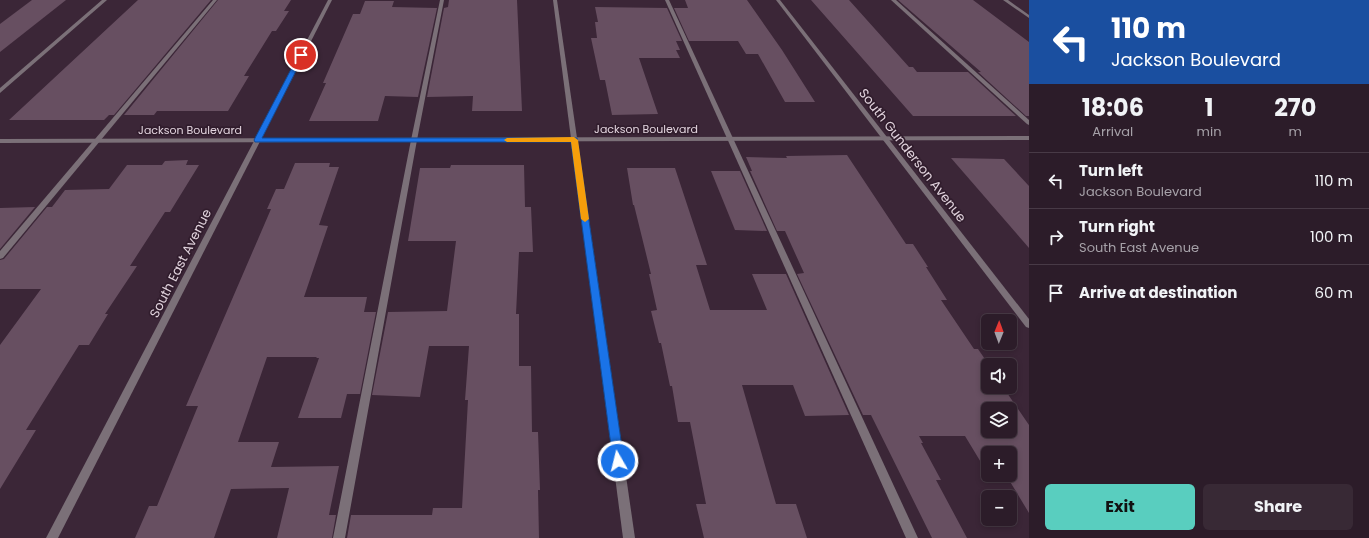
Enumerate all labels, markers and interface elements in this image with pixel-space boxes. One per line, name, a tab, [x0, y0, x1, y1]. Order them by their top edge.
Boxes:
text: 110 m	[1111, 9, 1186, 48]
icon: left	[1045, 16, 1097, 68]
pin	[284, 38, 318, 72]
icon: arrive	[290, 44, 312, 66]
text: Jackson Boulevard	[1111, 47, 1281, 72]
street label: South Gunderson Avenue	[854, 84, 971, 226]
text: 18:06	[1082, 91, 1144, 124]
text: 1	[1205, 91, 1214, 124]
text: 270	[1274, 91, 1316, 124]
street label: Jackson Boulevard	[594, 121, 698, 137]
street label: Jackson Boulevard	[138, 122, 242, 138]
text: Arrival	[1092, 122, 1133, 141]
text: min	[1197, 122, 1222, 141]
text: m	[1289, 122, 1302, 141]
text: Turn left	[1079, 160, 1143, 181]
icon: left	[1045, 170, 1067, 192]
text: 110 m	[1315, 170, 1353, 191]
text: Jackson Boulevard	[1079, 182, 1202, 201]
street label: South East Avenue	[145, 205, 216, 321]
text: Turn right	[1079, 216, 1155, 237]
icon: right	[1045, 226, 1067, 248]
text: 100 m	[1310, 226, 1353, 247]
text: South East Avenue	[1079, 238, 1199, 257]
icon: arrive	[1045, 282, 1067, 304]
text: Arrive at destination	[1079, 282, 1237, 303]
text: 60 m	[1315, 282, 1353, 303]
north arrow	[981, 314, 1017, 350]
map controls	[981, 314, 1017, 526]
button: sound	[981, 358, 1017, 394]
button: layers	[981, 402, 1017, 438]
position arrow	[597, 440, 639, 482]
button: +	[981, 446, 1017, 482]
button: Exit	[1045, 484, 1195, 530]
button: Share	[1203, 484, 1353, 530]
button: −	[981, 490, 1017, 526]

